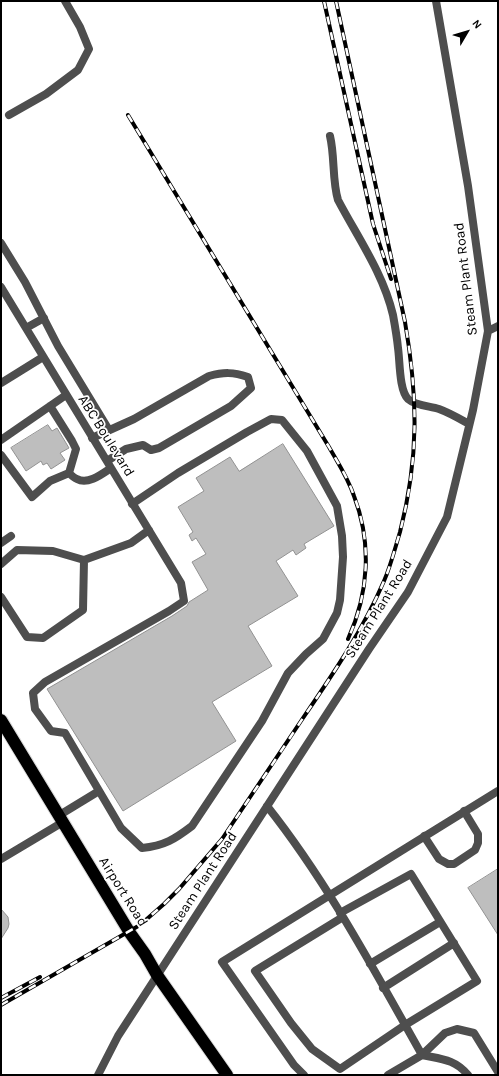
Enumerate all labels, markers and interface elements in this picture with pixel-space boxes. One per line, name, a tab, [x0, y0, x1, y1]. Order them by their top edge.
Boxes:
north arrow	[447, 12, 487, 52]
text: N	[469, 17, 484, 31]
street label: Steam Plant Road	[451, 222, 481, 336]
street label: ABC Boulevard	[74, 392, 138, 480]
street label: Steam Plant Road	[342, 556, 416, 662]
street label: Steam Plant Road	[165, 829, 241, 933]
street label: Airport Road	[95, 854, 151, 930]

